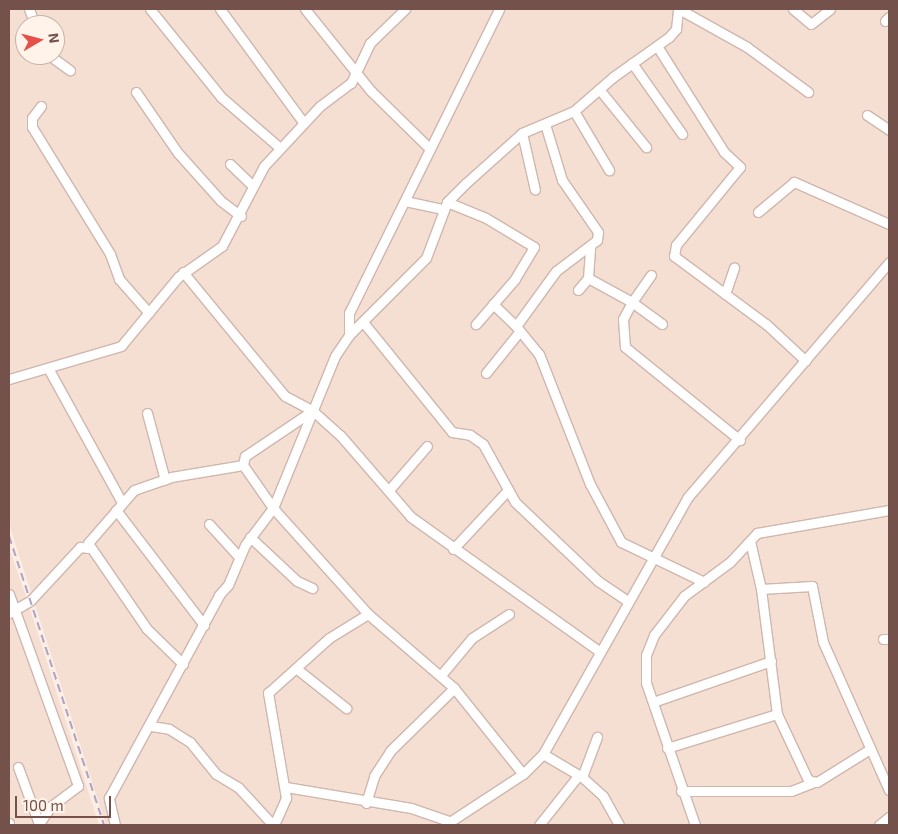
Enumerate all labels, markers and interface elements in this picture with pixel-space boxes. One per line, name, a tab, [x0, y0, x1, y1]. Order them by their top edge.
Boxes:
north arrow	[15, 15, 65, 65]
text: N	[45, 32, 63, 44]
scale bar	[18, 786, 114, 818]
text: 100 m	[23, 796, 64, 814]

